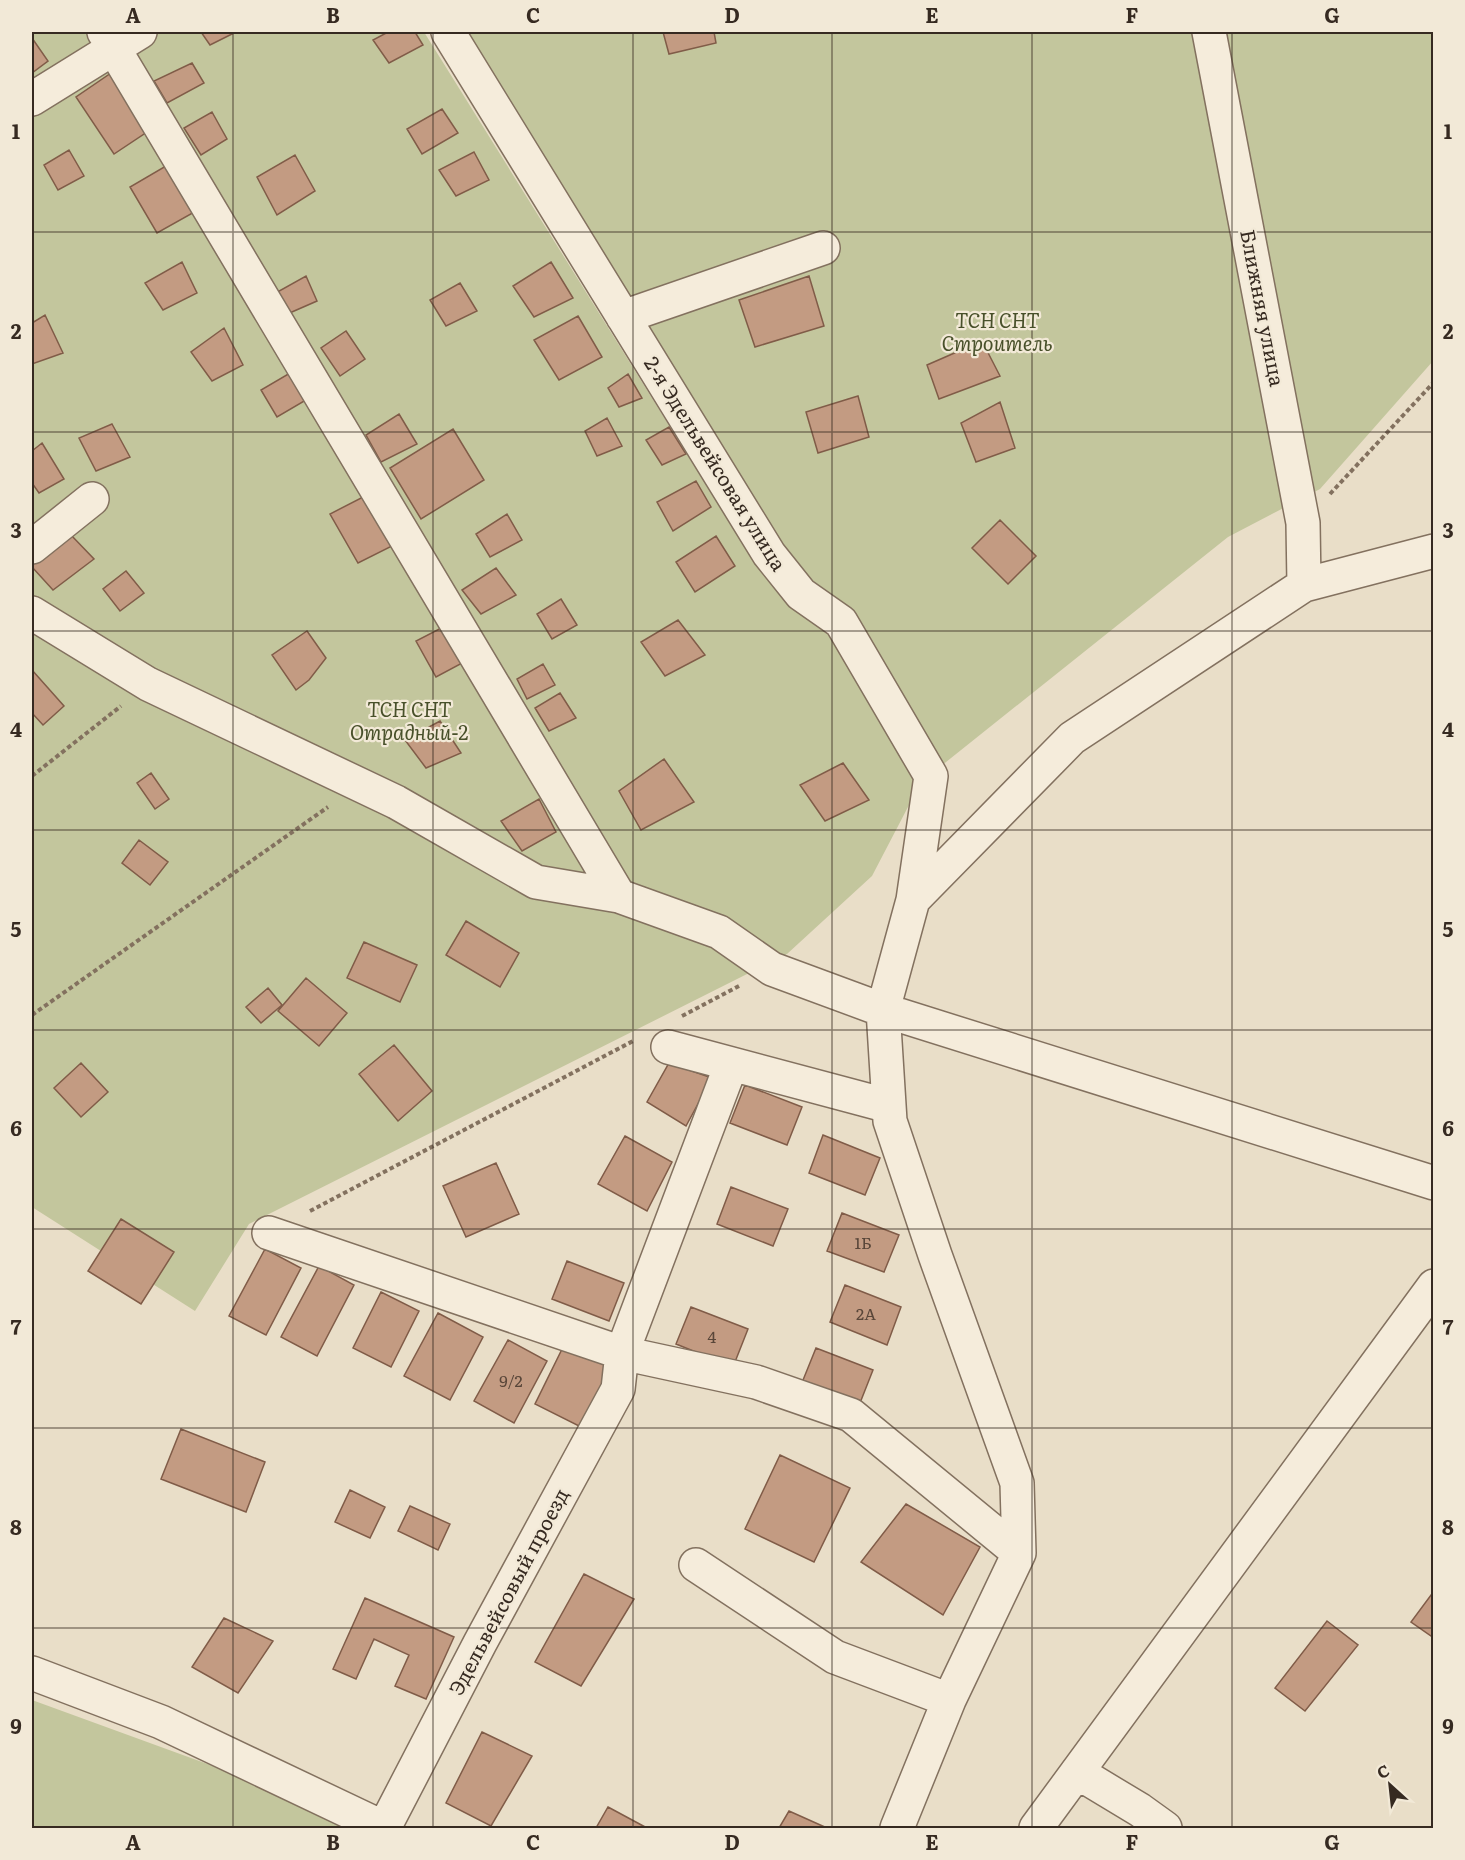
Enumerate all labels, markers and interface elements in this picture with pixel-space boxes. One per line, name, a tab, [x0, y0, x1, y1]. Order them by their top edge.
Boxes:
text: A	[125, 0, 141, 29]
text: B	[326, 0, 340, 29]
text: C	[526, 0, 540, 29]
text: D	[724, 0, 740, 29]
text: E	[925, 0, 939, 29]
text: F	[1126, 0, 1139, 29]
text: G	[1324, 0, 1340, 29]
text: 1	[12, 115, 20, 145]
text: 1	[1444, 115, 1452, 145]
street label: Ближняя улица	[1234, 227, 1294, 389]
park label: ТСН СНТ Строитель	[942, 304, 1052, 357]
text: 2	[11, 315, 22, 345]
text: 2	[1443, 315, 1454, 345]
street label: 2-я Эдельвейсовая улица	[638, 350, 795, 576]
text: 3	[10, 514, 22, 544]
text: 3	[1442, 514, 1454, 544]
park label: ТСН СНТ Отрадный-2	[350, 693, 468, 746]
text: 4	[10, 713, 22, 743]
text: 4	[1442, 713, 1454, 743]
text: 5	[11, 913, 22, 943]
text: 5	[1443, 913, 1454, 943]
text: 6	[10, 1112, 22, 1142]
text: 6	[1442, 1112, 1454, 1142]
house number: 1Б	[854, 1230, 872, 1254]
house number: 2А	[856, 1301, 876, 1325]
text: 7	[11, 1311, 22, 1341]
text: 7	[1443, 1311, 1454, 1341]
house number: 4	[708, 1324, 717, 1348]
house number: 9/2	[499, 1368, 523, 1392]
street label: Эдельвейсовый проезд	[440, 1482, 575, 1700]
text: 8	[10, 1511, 22, 1541]
text: 8	[1442, 1511, 1454, 1541]
text: 9	[10, 1710, 22, 1740]
text: 9	[1442, 1710, 1454, 1740]
north arrow	[1360, 1755, 1420, 1815]
text: С	[1372, 1757, 1393, 1784]
text: A	[125, 1826, 141, 1856]
text: B	[326, 1826, 340, 1856]
text: C	[526, 1826, 540, 1856]
text: D	[724, 1826, 740, 1856]
text: E	[925, 1826, 939, 1856]
text: F	[1126, 1826, 1139, 1856]
text: G	[1324, 1826, 1340, 1856]

